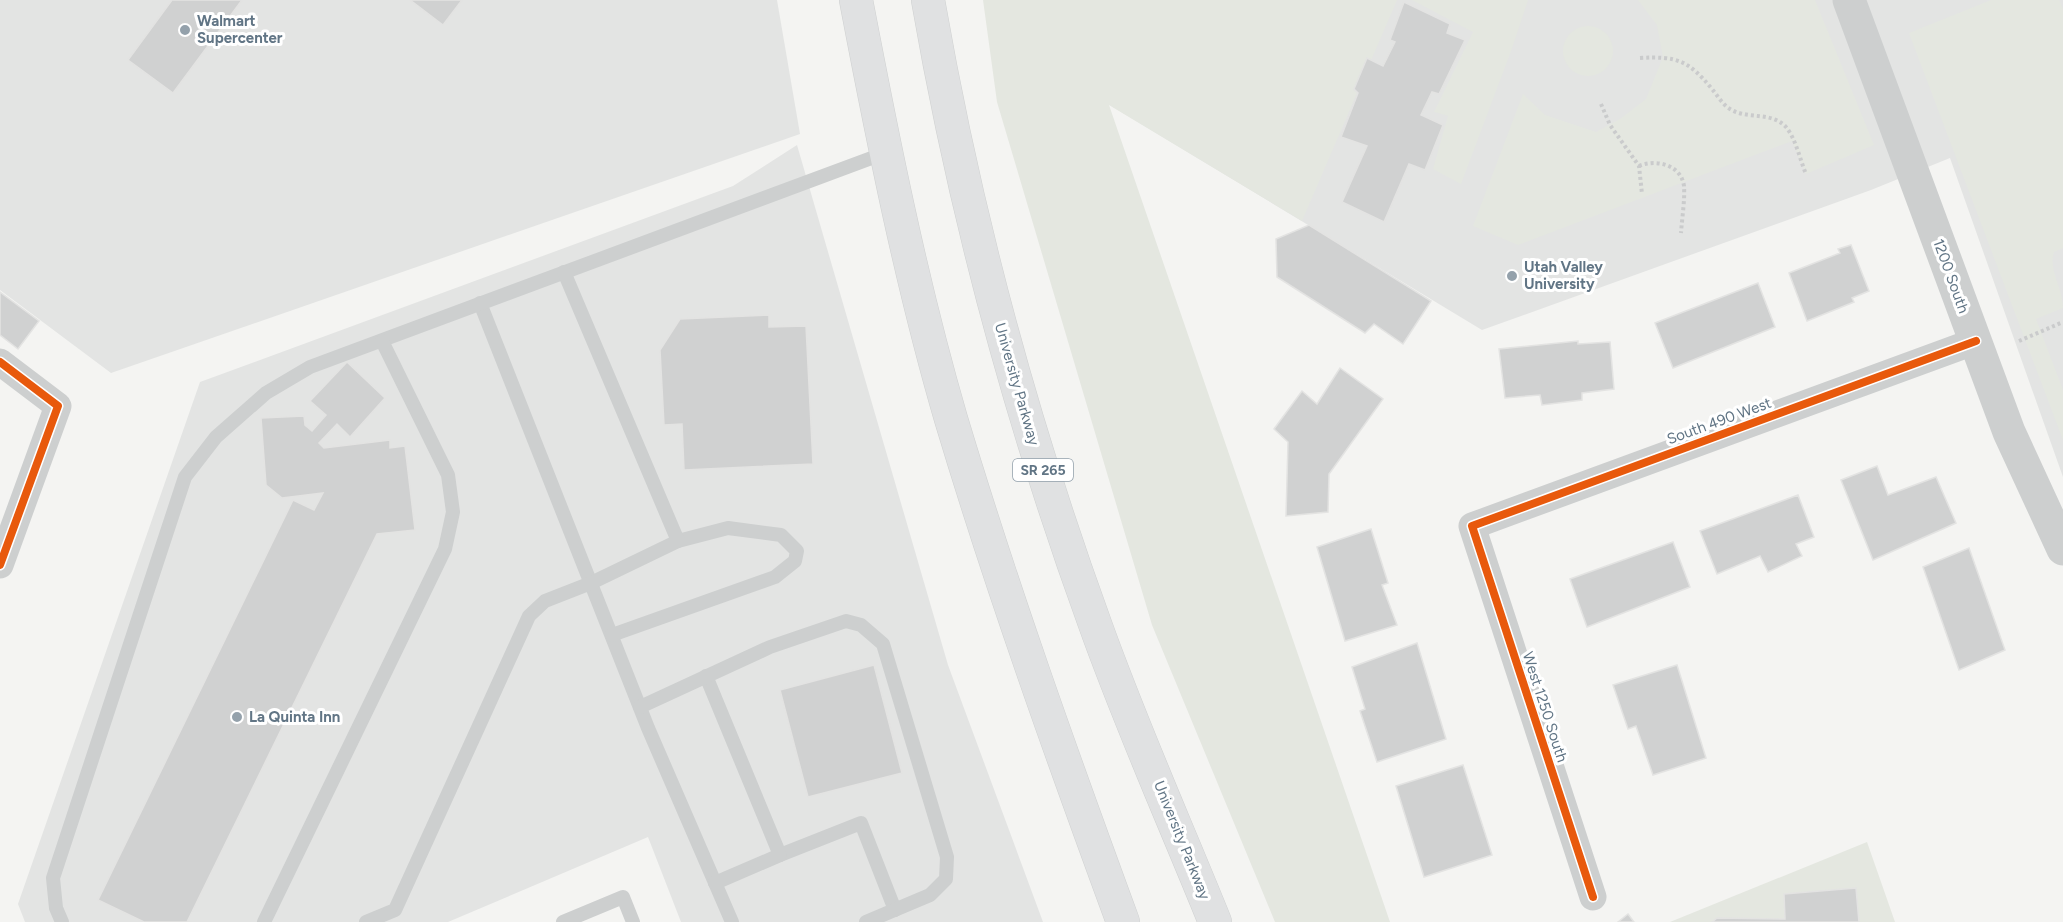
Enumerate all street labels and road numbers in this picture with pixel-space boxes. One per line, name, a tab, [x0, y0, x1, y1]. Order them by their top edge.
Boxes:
street label: 1200 South	[1929, 236, 1973, 316]
street label: University Parkway	[991, 321, 1043, 447]
street label: South 490 West	[1664, 394, 1774, 448]
road number: SR 265	[1013, 459, 1073, 481]
street label: West 1250 South	[1519, 649, 1571, 765]
street label: University Parkway	[1150, 778, 1214, 902]

